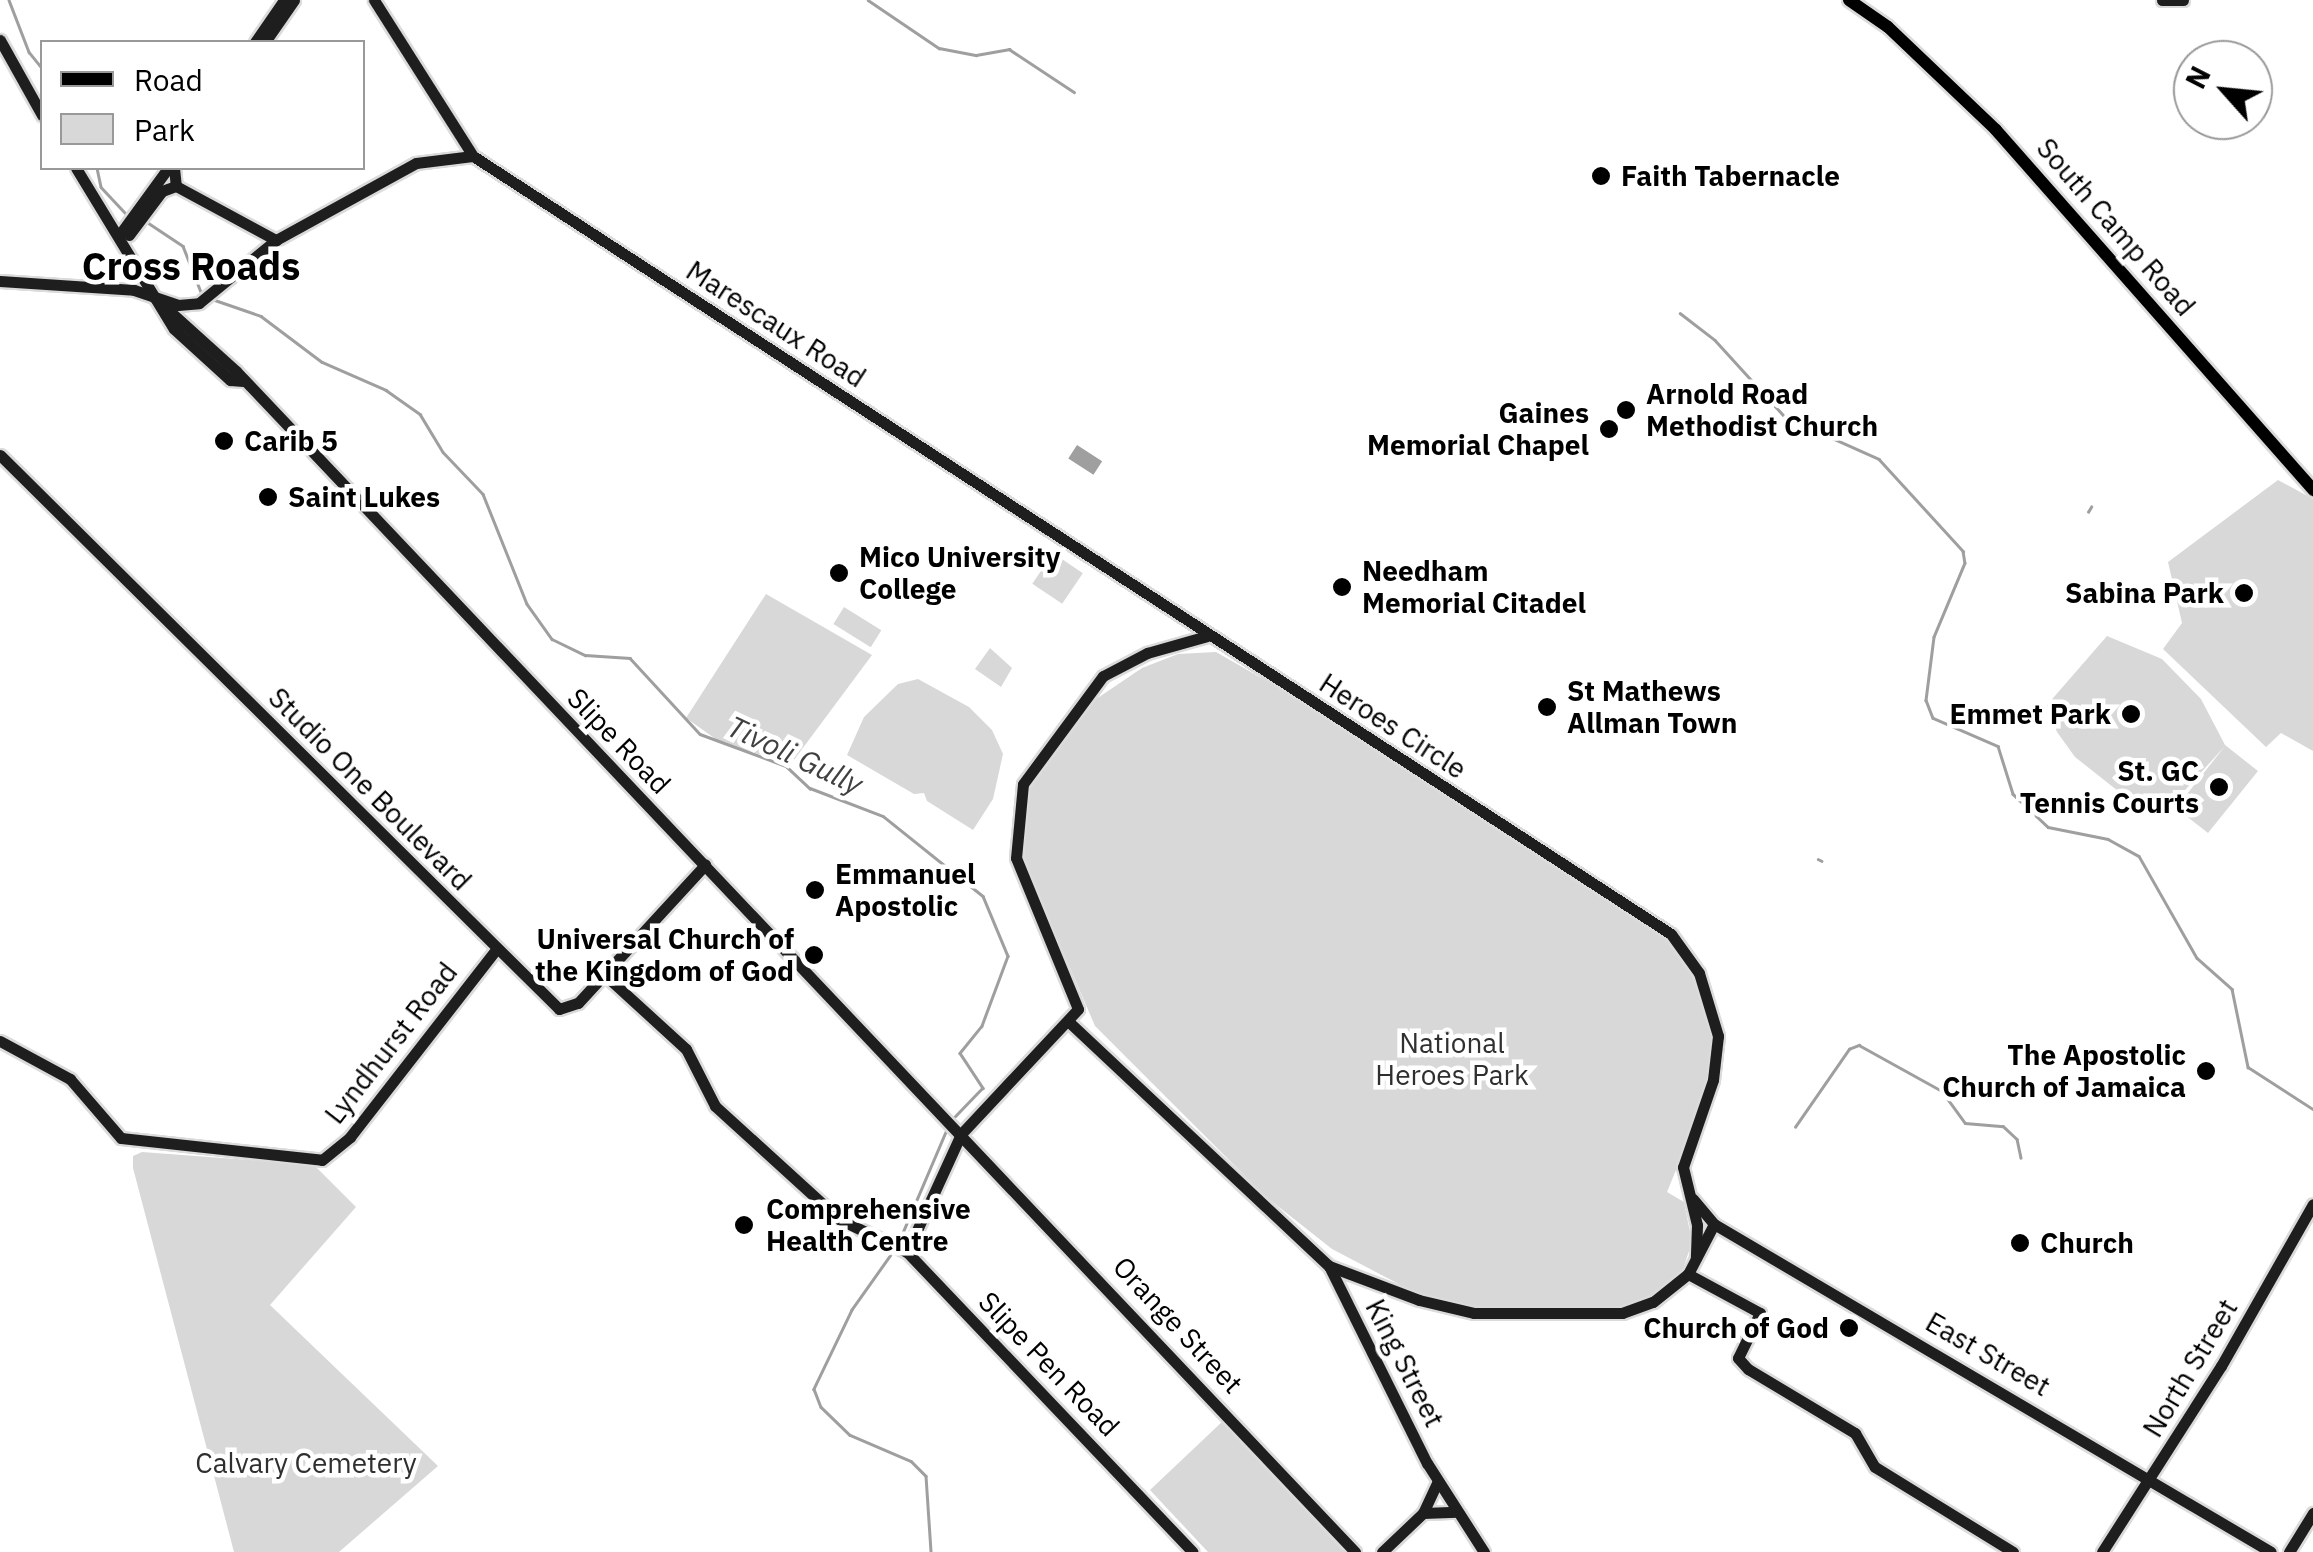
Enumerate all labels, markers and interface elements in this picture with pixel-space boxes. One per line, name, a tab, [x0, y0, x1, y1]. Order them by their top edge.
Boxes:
legend	[40, 40, 365, 170]
north arrow	[2173, 40, 2273, 140]
text: Road	[134, 60, 203, 99]
text: N	[2177, 60, 2219, 94]
text: Park	[134, 110, 195, 149]
street label: South Camp Road	[2030, 131, 2202, 323]
place label: Faith Tabernacle	[1621, 159, 1840, 193]
marker: Faith Tabernacle	[1590, 165, 1612, 187]
district label: Cross Roads	[82, 243, 300, 289]
street label: Marescaux Road	[680, 254, 872, 394]
place label: Arnold Road Methodist Church	[1646, 377, 1878, 443]
place label: Gaines Memorial Chapel	[1367, 396, 1589, 462]
marker: Arnold Road Methodist Church	[1615, 399, 1637, 421]
marker: Gaines Memorial Chapel	[1598, 418, 1620, 440]
place label: Carib 5	[244, 424, 338, 458]
marker: Carib 5	[213, 430, 235, 452]
place label: Saint Lukes	[288, 480, 440, 514]
marker: Saint Lukes	[257, 486, 279, 508]
place label: Mico University College	[859, 540, 1060, 606]
place label: Needham Memorial Citadel	[1362, 554, 1586, 620]
marker: Mico University College	[828, 562, 850, 584]
marker: Needham Memorial Citadel	[1331, 576, 1353, 598]
place label: Sabina Park	[2065, 576, 2224, 610]
marker: Sabina Park	[2233, 582, 2255, 604]
street label: Heroes Circle	[1313, 666, 1473, 786]
place label: St Mathews Allman Town	[1567, 674, 1737, 740]
street label: Studio One Boulevard	[262, 681, 478, 897]
street label: Slipe Road	[561, 681, 677, 801]
marker: St Mathews Allman Town	[1536, 696, 1558, 718]
place label: Emmet Park	[1950, 697, 2111, 731]
marker: Emmet Park	[2120, 703, 2142, 725]
water label: Tivoli Gully	[722, 708, 868, 802]
place label: St. GC Tennis Courts	[2020, 754, 2199, 820]
marker: St. GC Tennis Courts	[2208, 776, 2230, 798]
place label: Emmanuel Apostolic	[835, 857, 976, 923]
marker: Emmanuel Apostolic	[804, 879, 826, 901]
place label: Universal Church of the Kingdom of God	[535, 922, 794, 988]
marker: Universal Church of the Kingdom of God	[803, 944, 825, 966]
street label: Lyndhurst Road	[318, 956, 464, 1130]
park label: National Heroes Park	[1375, 1026, 1529, 1092]
place label: The Apostolic Church of Jamaica	[1942, 1038, 2186, 1104]
marker: The Apostolic Church of Jamaica	[2195, 1060, 2217, 1082]
place label: Comprehensive Health Centre	[766, 1192, 971, 1258]
marker: Comprehensive Health Centre	[731, 1212, 757, 1238]
place label: Church	[2040, 1226, 2134, 1260]
marker: Church	[2009, 1232, 2031, 1254]
street label: Orange Street	[1106, 1250, 1250, 1400]
street label: Slipe Pen Road	[972, 1285, 1126, 1443]
street label: North Street	[2136, 1293, 2244, 1443]
street label: King Street	[1359, 1294, 1451, 1432]
street label: East Street	[1920, 1305, 2056, 1403]
place label: Church of God	[1643, 1311, 1829, 1345]
marker: Church of God	[1838, 1317, 1860, 1339]
park label: Calvary Cemetery	[195, 1446, 417, 1480]

